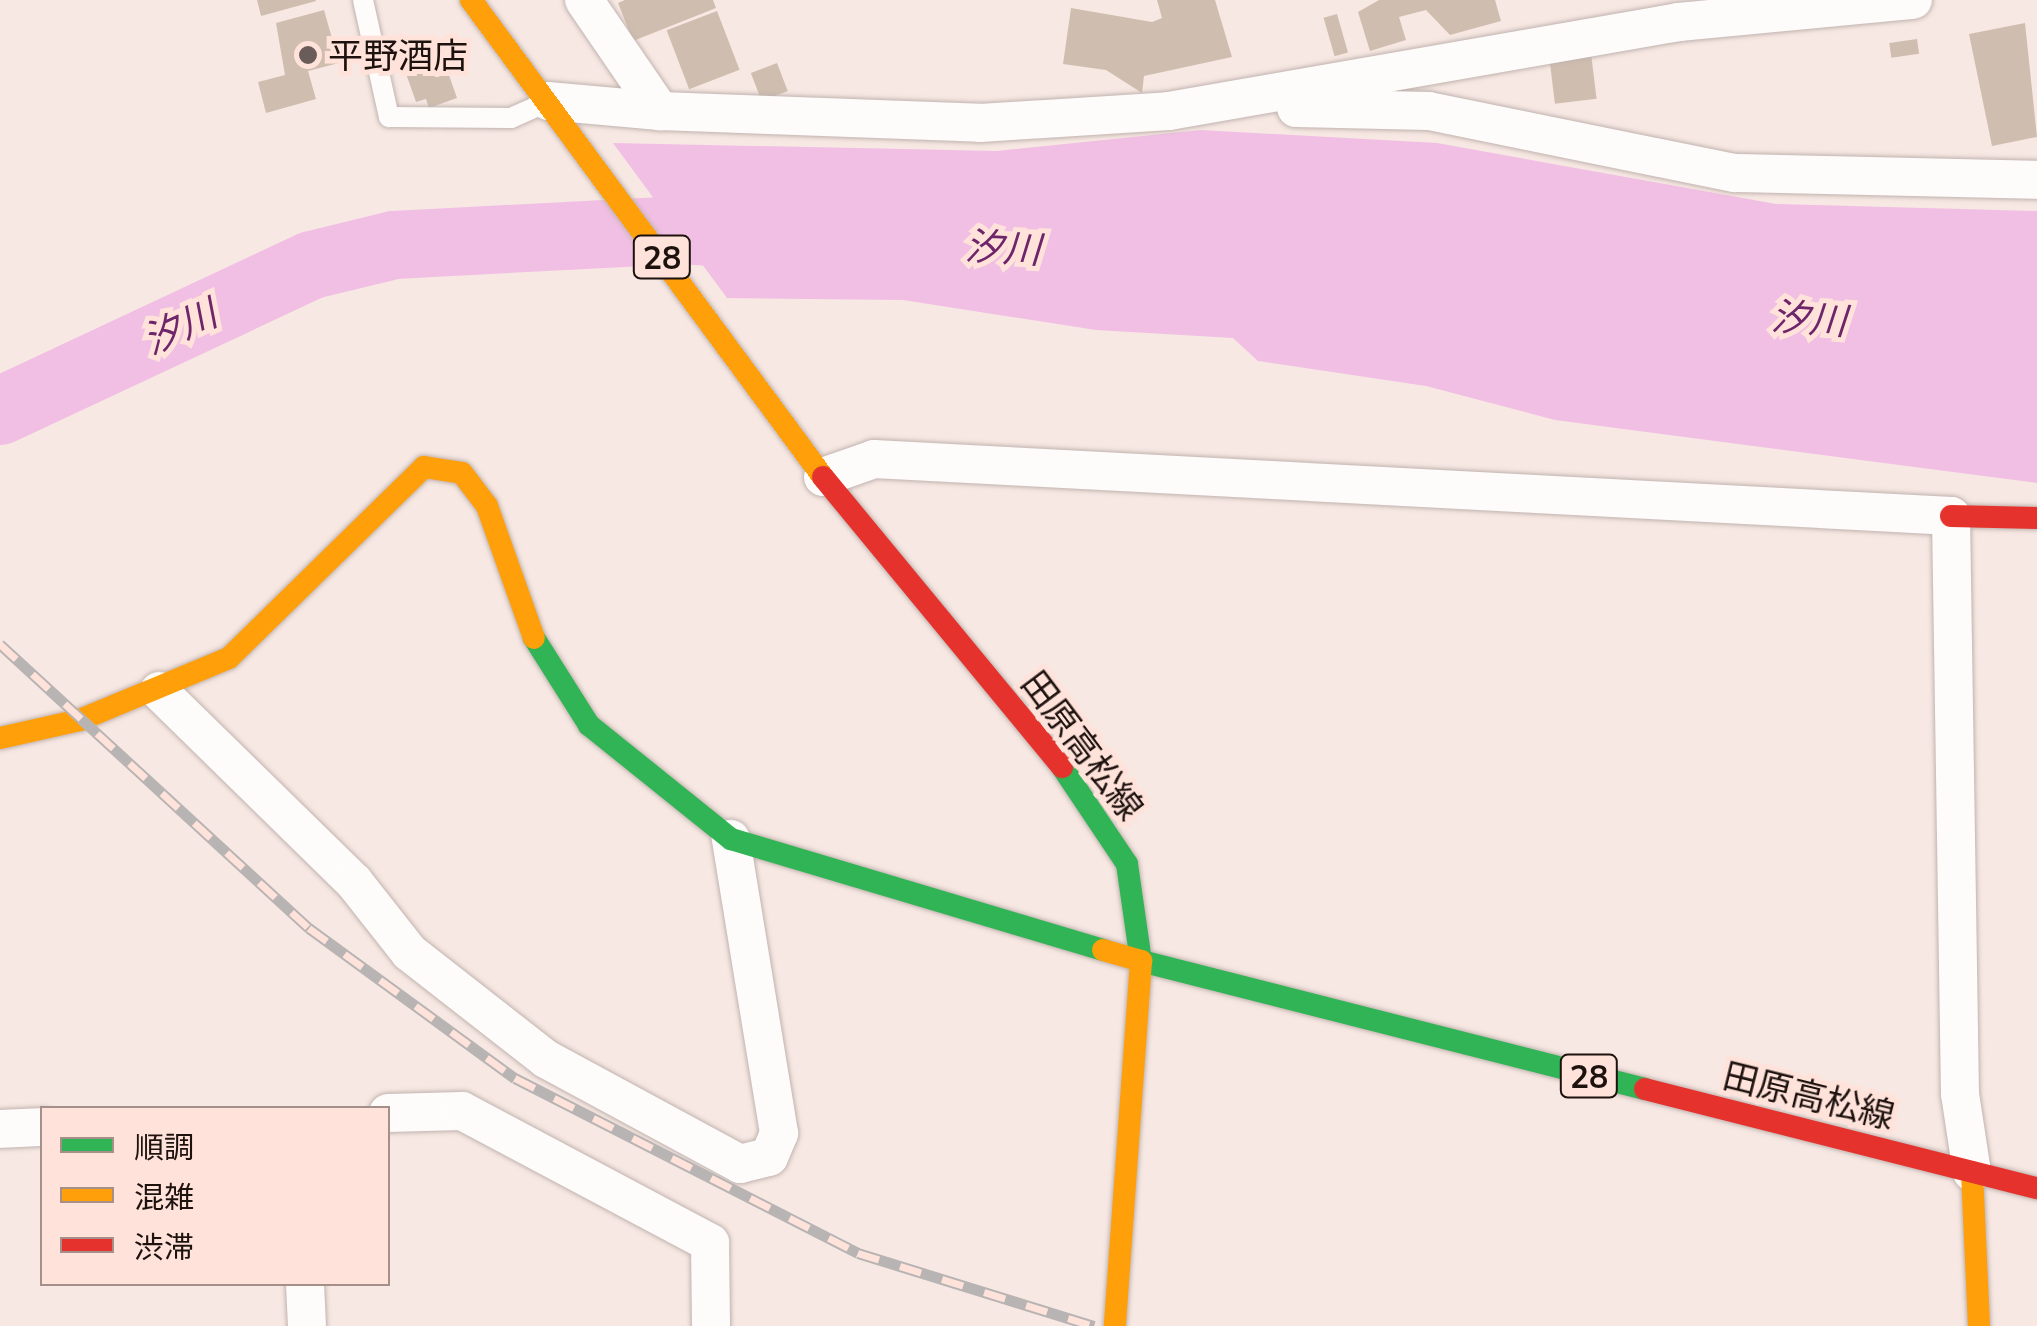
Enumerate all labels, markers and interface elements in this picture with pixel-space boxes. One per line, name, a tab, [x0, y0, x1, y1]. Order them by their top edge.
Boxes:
place label: 平野酒店	[328, 34, 468, 76]
marker: 平野酒店	[297, 44, 319, 66]
water label: 汐川	[964, 223, 1042, 273]
road number: 28	[632, 230, 692, 284]
water label: 汐川	[136, 290, 224, 364]
water label: 汐川	[1770, 294, 1848, 344]
street label: 田原高松線	[1014, 662, 1152, 828]
road number: 28	[1559, 1049, 1619, 1103]
street label: 田原高松線	[1719, 1053, 1899, 1137]
legend	[40, 1106, 390, 1286]
text: 順調	[134, 1128, 194, 1166]
text: 混雑	[134, 1178, 194, 1216]
text: 渋滞	[134, 1228, 194, 1266]

